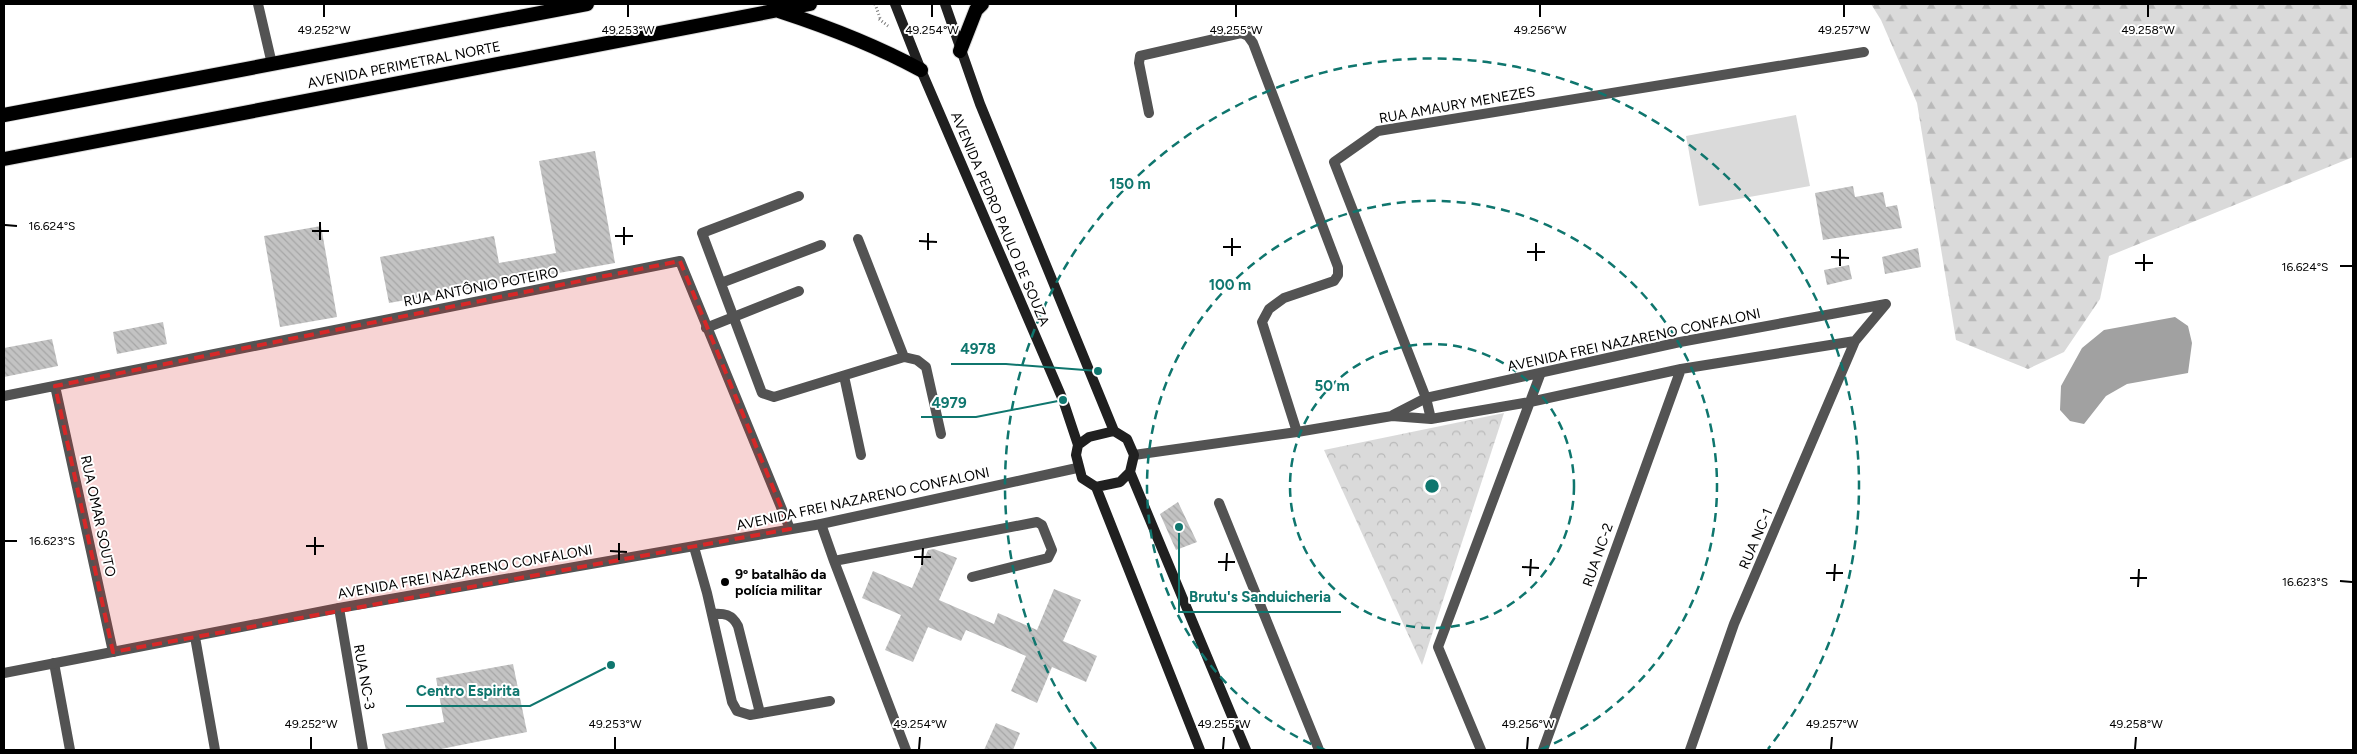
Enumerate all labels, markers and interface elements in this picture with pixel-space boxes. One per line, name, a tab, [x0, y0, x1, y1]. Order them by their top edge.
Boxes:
text: 49.252°W	[297, 23, 351, 37]
text: 49.253°W	[602, 23, 655, 37]
text: 49.254°W	[905, 23, 959, 37]
text: 49.255°W	[1209, 23, 1263, 37]
text: 49.256°W	[1513, 23, 1567, 37]
text: 49.257°W	[1818, 23, 1871, 37]
text: 49.258°W	[2121, 23, 2175, 37]
street label: AVENIDA PERIMETRAL NORTE	[306, 38, 502, 92]
street label: RUA AMAURY MENEZES	[1378, 83, 1536, 127]
street label: AVENIDA PEDRO PAULO DE SOUZA	[947, 109, 1053, 329]
text: 150 m	[1109, 175, 1151, 193]
text: 16.624°S	[29, 219, 76, 233]
text: 16.624°S	[2282, 260, 2329, 274]
street label: RUA ANTÔNIO POTEIRO	[402, 264, 560, 310]
text: 100 m	[1209, 276, 1251, 294]
street label: AVENIDA FREI NAZARENO CONFALONI	[1506, 305, 1762, 375]
callout: 4978	[951, 334, 1006, 364]
text: 4978	[960, 340, 996, 358]
text: 50 m	[1314, 377, 1350, 395]
callout: 4979	[921, 387, 976, 417]
text: 4979	[931, 394, 967, 412]
street label: RUA OMAR SOUTO	[77, 454, 119, 578]
street label: AVENIDA FREI NAZARENO CONFALONI	[735, 464, 991, 534]
centre of rings	[1423, 477, 1441, 495]
street label: RUA NC-1	[1736, 506, 1776, 572]
street label: RUA NC-2	[1579, 521, 1617, 589]
text: 16.623°S	[29, 534, 75, 548]
street label: AVENIDA FREI NAZARENO CONFALONI	[336, 541, 594, 603]
place label: 9º batalhão da polícia militar	[735, 566, 826, 599]
text: 16.623°S	[2282, 575, 2328, 589]
marker: 9º batalhão da polícia militar	[719, 576, 731, 588]
callout: Brutu's Sanduicheria	[1179, 582, 1341, 612]
text: Brutu's Sanduicheria	[1189, 588, 1331, 606]
street label: RUA NC-3	[350, 643, 378, 711]
callout: Centro Espirita	[406, 676, 530, 706]
text: Centro Espirita	[416, 682, 520, 700]
text: 49.252°W	[284, 717, 338, 731]
text: 49.253°W	[589, 717, 642, 731]
text: 49.254°W	[893, 717, 947, 731]
text: 49.255°W	[1197, 717, 1251, 731]
text: 49.256°W	[1501, 717, 1555, 731]
text: 49.257°W	[1806, 717, 1859, 731]
text: 49.258°W	[2109, 717, 2163, 731]

